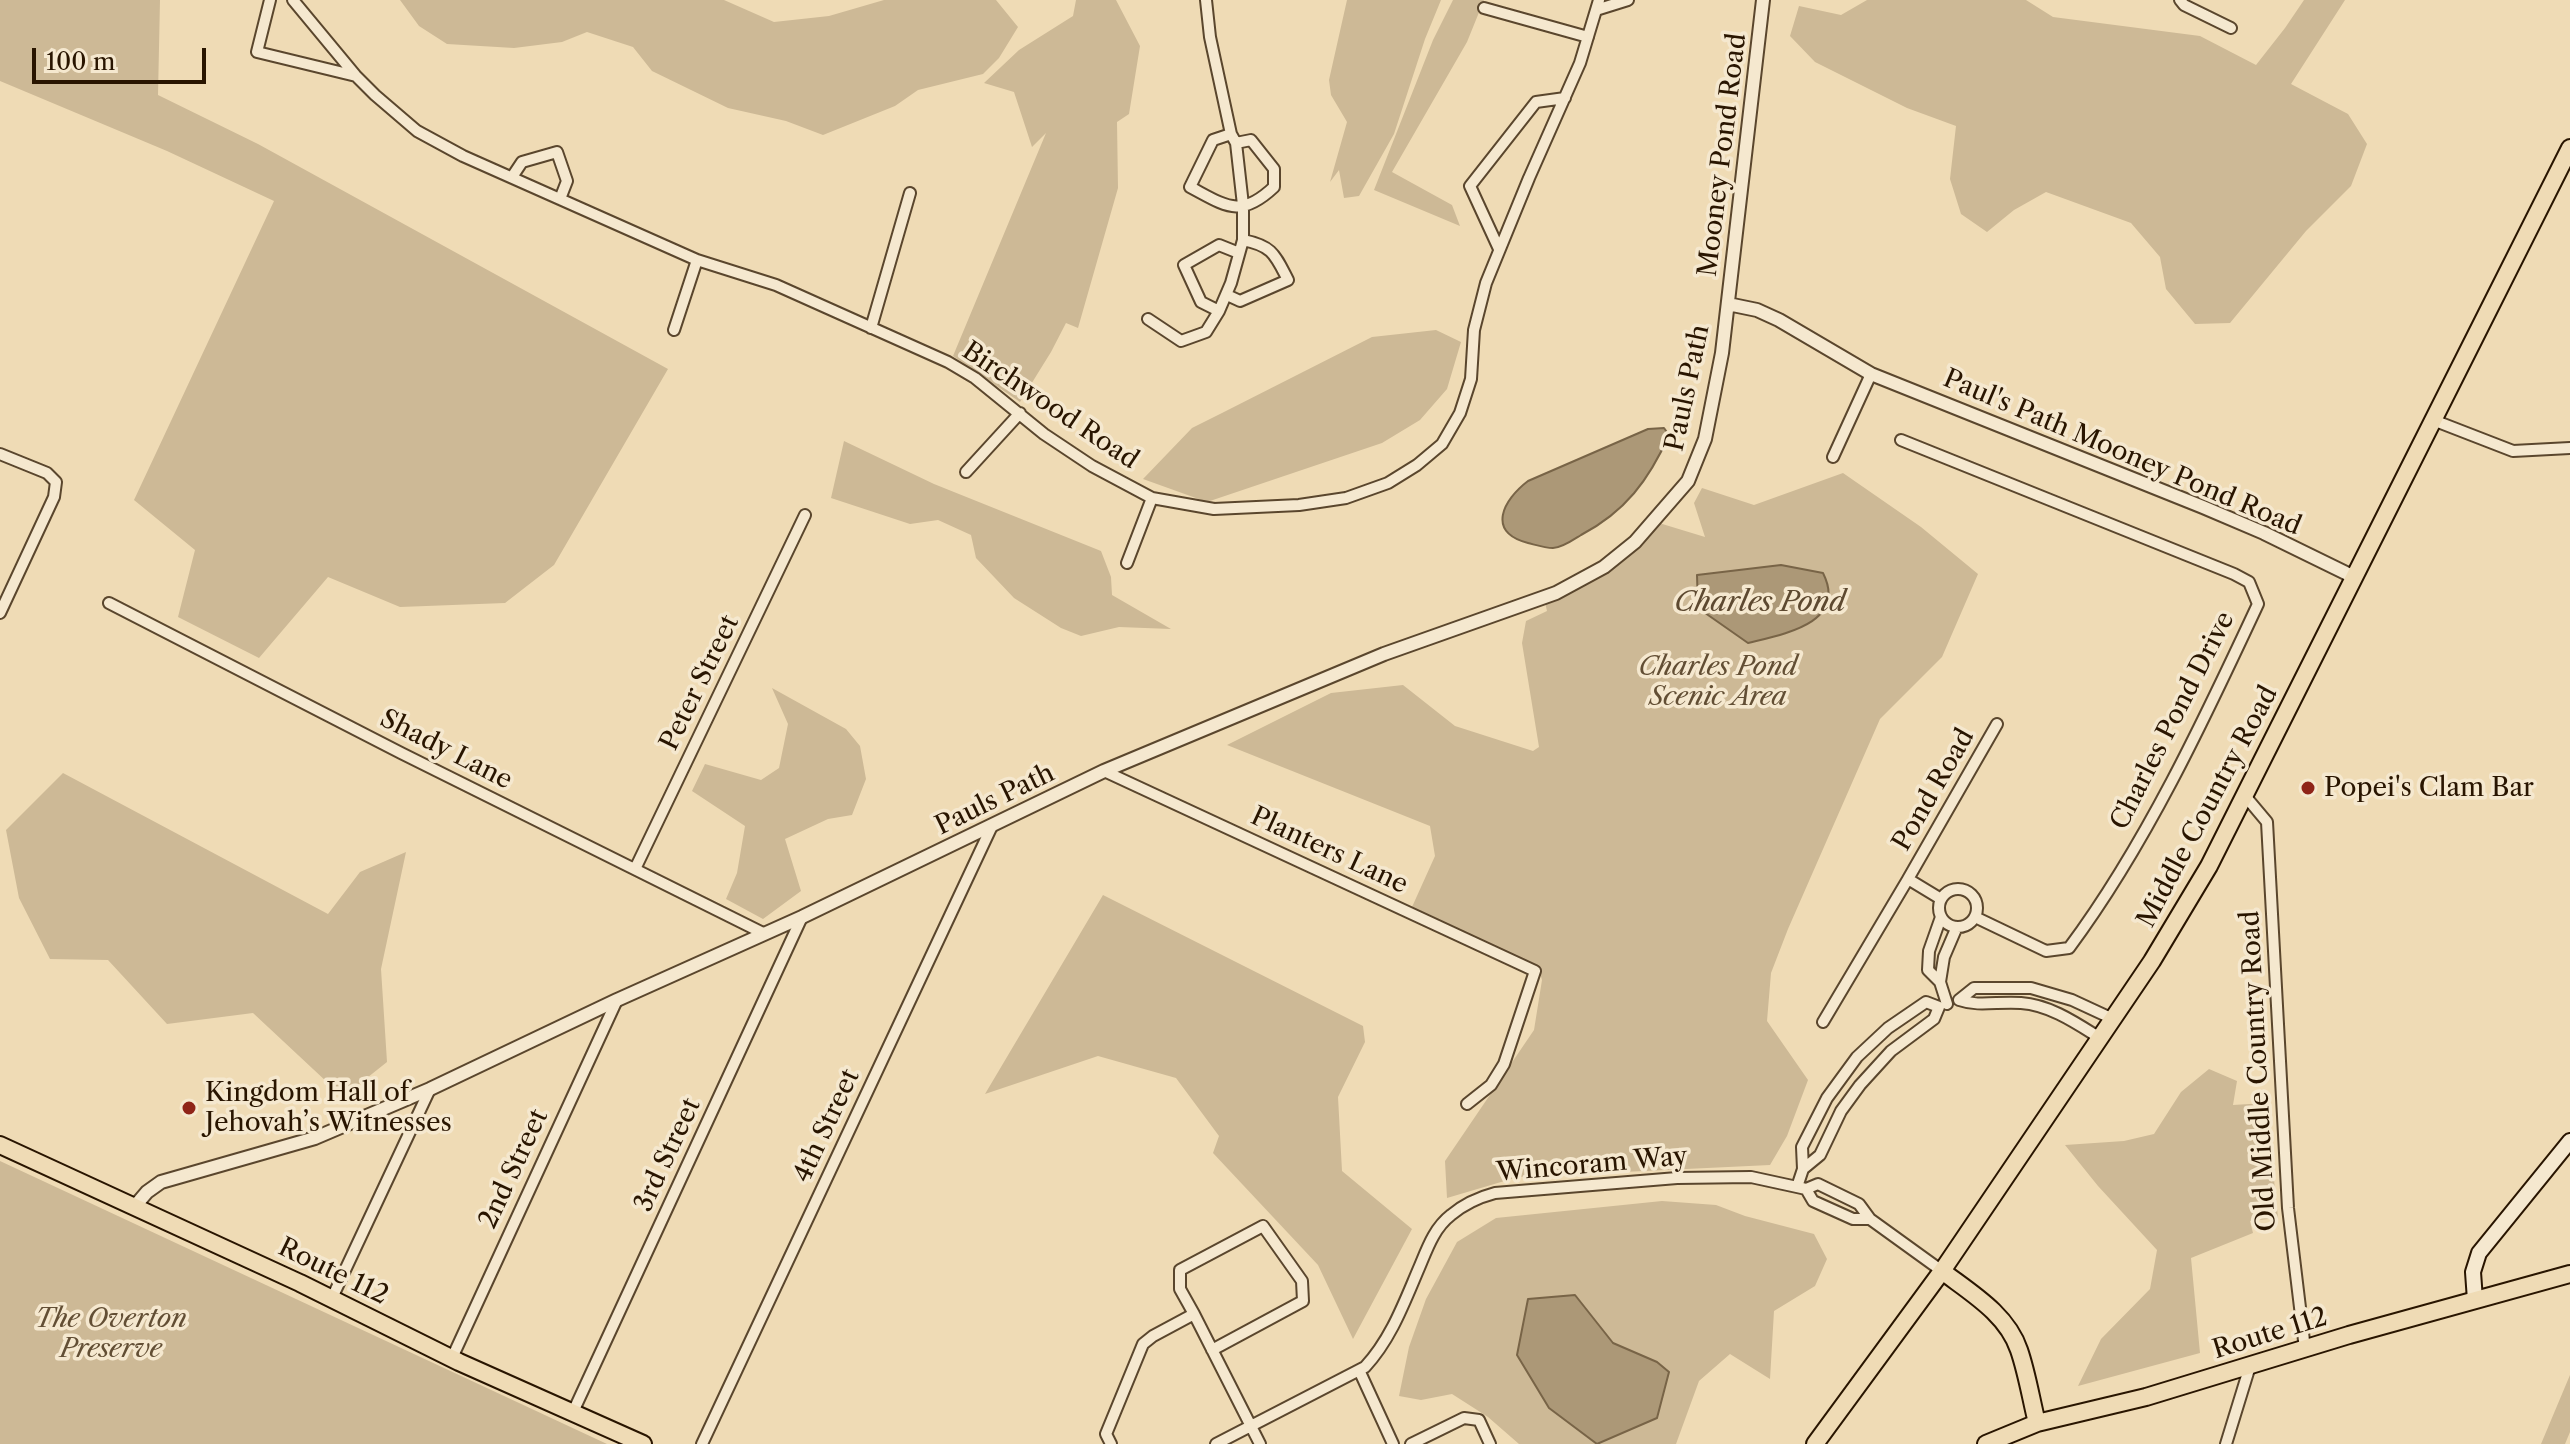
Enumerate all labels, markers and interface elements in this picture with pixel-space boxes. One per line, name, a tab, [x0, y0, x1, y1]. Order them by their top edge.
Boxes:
scale bar	[36, 32, 210, 82]
street label: Mooney Pond Road	[1693, 32, 1753, 278]
text: 100 m	[46, 47, 115, 76]
street label: Pauls Path	[1659, 322, 1717, 454]
street label: Birchwood Road	[956, 336, 1144, 476]
street label: Paul's Path Mooney Pond Road	[1938, 363, 2306, 543]
water label: Charles Pond	[1674, 586, 1846, 620]
street label: Charles Pond Drive	[2104, 607, 2242, 835]
street label: Peter Street	[654, 610, 746, 756]
park label: Charles Pond Scenic Area	[1638, 651, 1798, 712]
street label: Middle Country Road	[2131, 681, 2285, 933]
street label: Shady Lane	[375, 703, 517, 797]
street label: Pond Road	[1887, 723, 1981, 857]
street label: Pauls Path	[930, 758, 1060, 842]
place label: Popei's Clam Bar	[2324, 772, 2534, 804]
marker: Popei's Clam Bar	[2299, 779, 2317, 797]
street label: Planters Lane	[1246, 801, 1412, 901]
street label: Old Middle Country Road	[2235, 910, 2283, 1232]
street label: 4th Street	[787, 1065, 867, 1187]
place label: Kingdom Hall of Jehovah’s Witnesses	[205, 1077, 452, 1138]
street label: 3rd Street	[628, 1093, 708, 1217]
marker: Kingdom Hall of Jehovah’s Witnesses	[180, 1099, 198, 1117]
street label: 2nd Street	[473, 1105, 555, 1233]
street label: Wincoram Way	[1495, 1141, 1689, 1189]
street label: Route 112	[273, 1232, 393, 1312]
street label: Route 112	[2209, 1302, 2331, 1366]
park label: The Overton Preserve	[35, 1303, 187, 1364]

